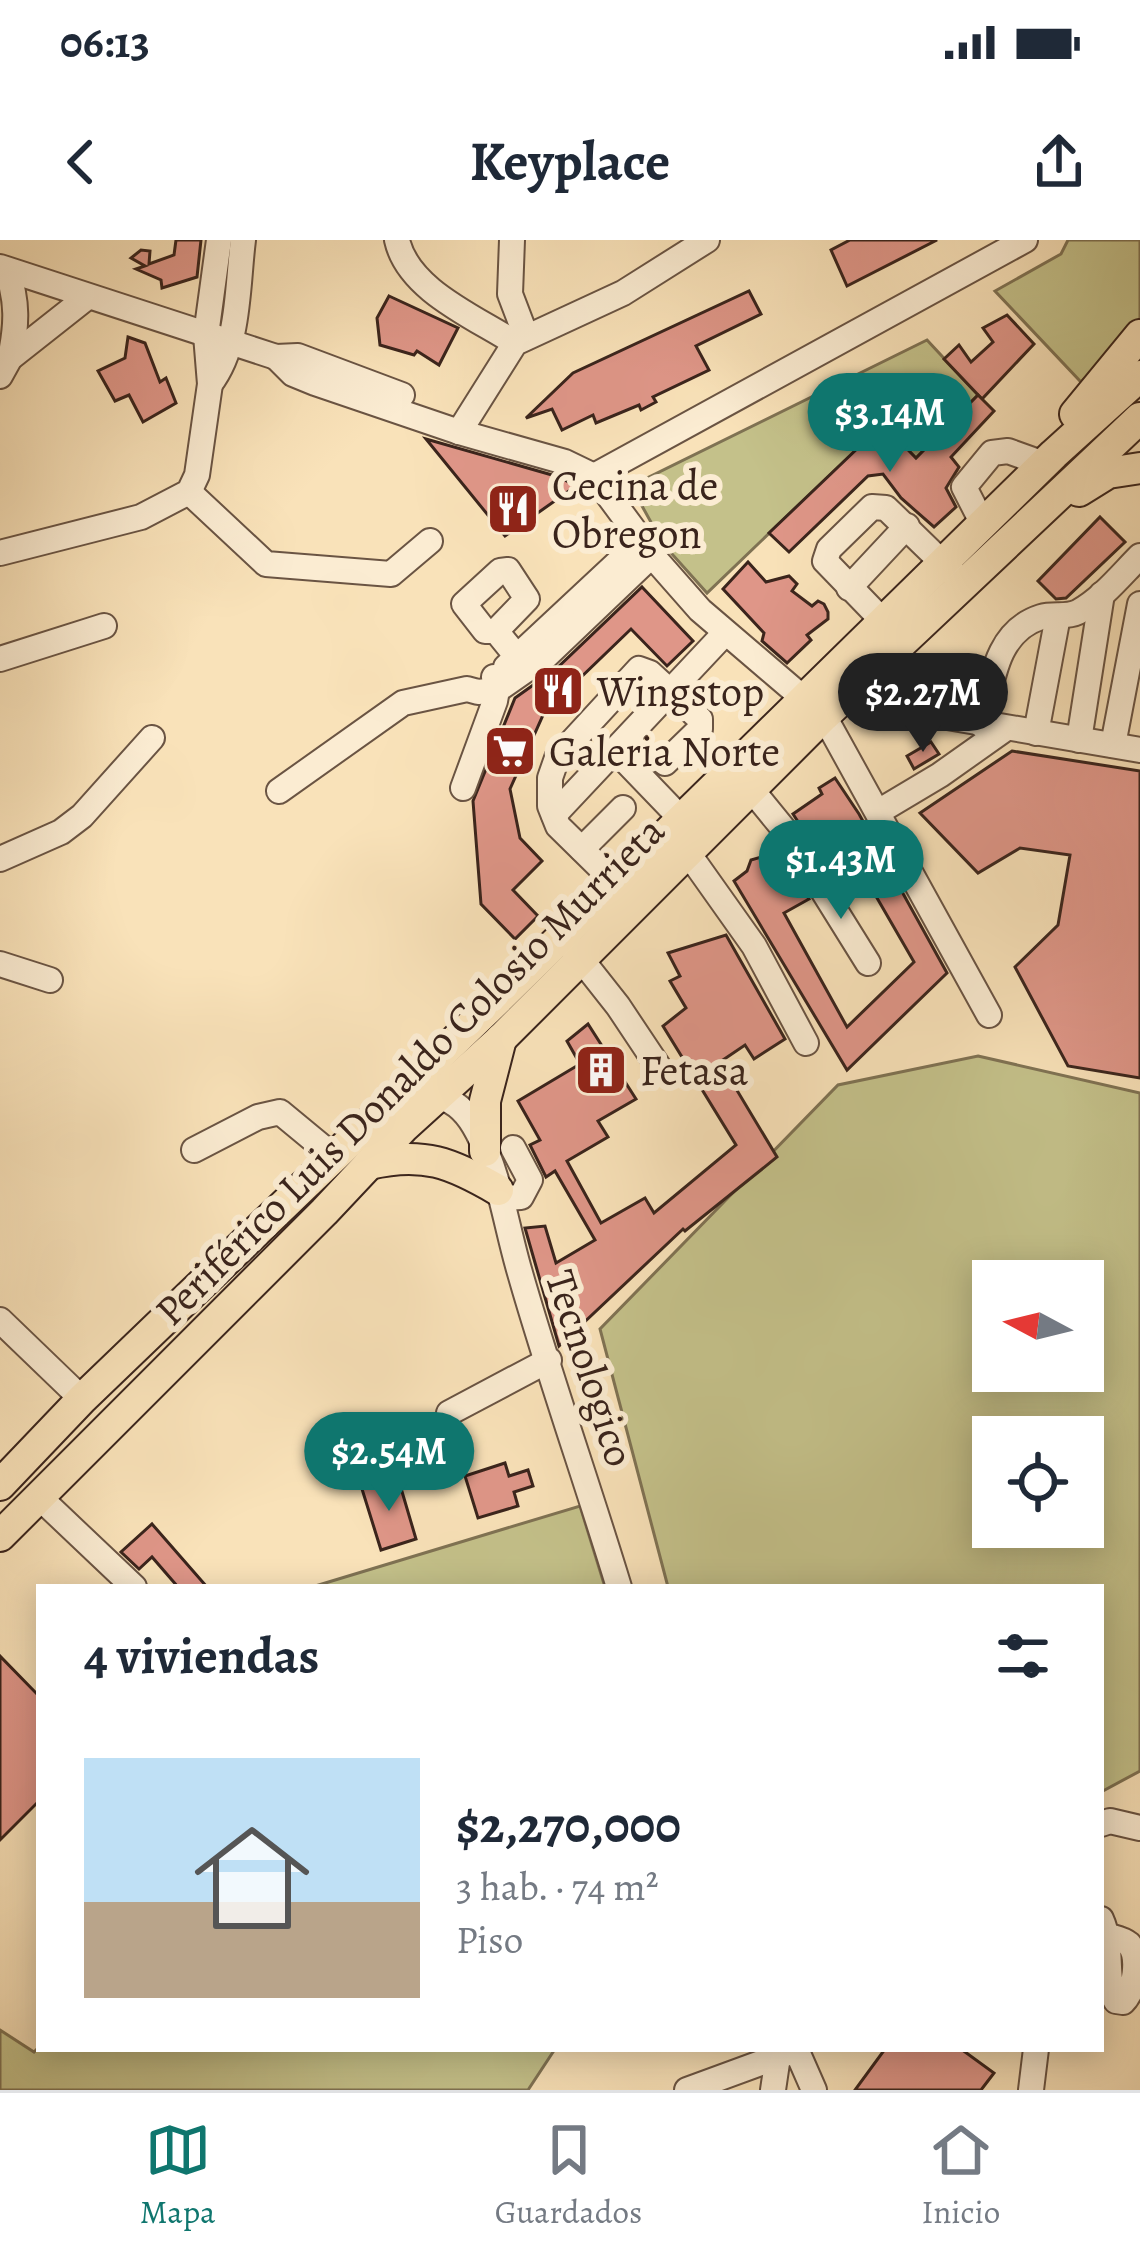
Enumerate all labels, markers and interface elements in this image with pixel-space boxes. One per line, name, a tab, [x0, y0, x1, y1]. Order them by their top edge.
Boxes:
text: 06:13	[60, 11, 150, 73]
text: Keyplace	[470, 125, 670, 199]
icon: back	[48, 129, 114, 195]
icon: share	[1026, 129, 1092, 195]
pin: $3.14M	[792, 373, 988, 475]
text: $3.14M	[835, 385, 945, 438]
place label: Cecina de Obregon	[552, 457, 718, 562]
restaurant icon: Cecina de Obregon	[485, 481, 541, 537]
pin: $2.27M	[825, 653, 1021, 755]
restaurant icon: Wingstop	[530, 663, 586, 719]
place label: Wingstop	[596, 663, 764, 720]
text: $2.27M	[865, 665, 981, 718]
supermarket icon: Galeria Norte	[482, 723, 538, 779]
place label: Galeria Norte	[549, 723, 780, 780]
street label: Periférico Luis Donaldo Colosio Murrieta	[142, 803, 677, 1338]
pin: $1.43M	[743, 820, 939, 922]
text: $1.43M	[786, 832, 896, 885]
building icon: Fetasa	[573, 1042, 629, 1098]
place label: Fetasa	[640, 1042, 749, 1099]
north arrow	[972, 1260, 1104, 1392]
map controls	[972, 1260, 1104, 1548]
street label: Tecnologico	[532, 1263, 649, 1474]
pin: $2.54M	[291, 1412, 487, 1514]
button: locate	[972, 1416, 1104, 1548]
text: $2.54M	[331, 1424, 447, 1477]
text: 4 viviendas	[84, 1621, 319, 1691]
icon: filters	[990, 1623, 1056, 1689]
text: $2,270,000	[456, 1790, 681, 1860]
icon: home	[180, 1806, 324, 1950]
text: 3 hab. · 74 m²	[456, 1860, 659, 1913]
text: Piso	[456, 1913, 523, 1966]
tab: Mapa	[140, 2117, 215, 2234]
tab: Guardados	[495, 2117, 642, 2234]
tab: Inicio	[922, 2117, 1000, 2234]

